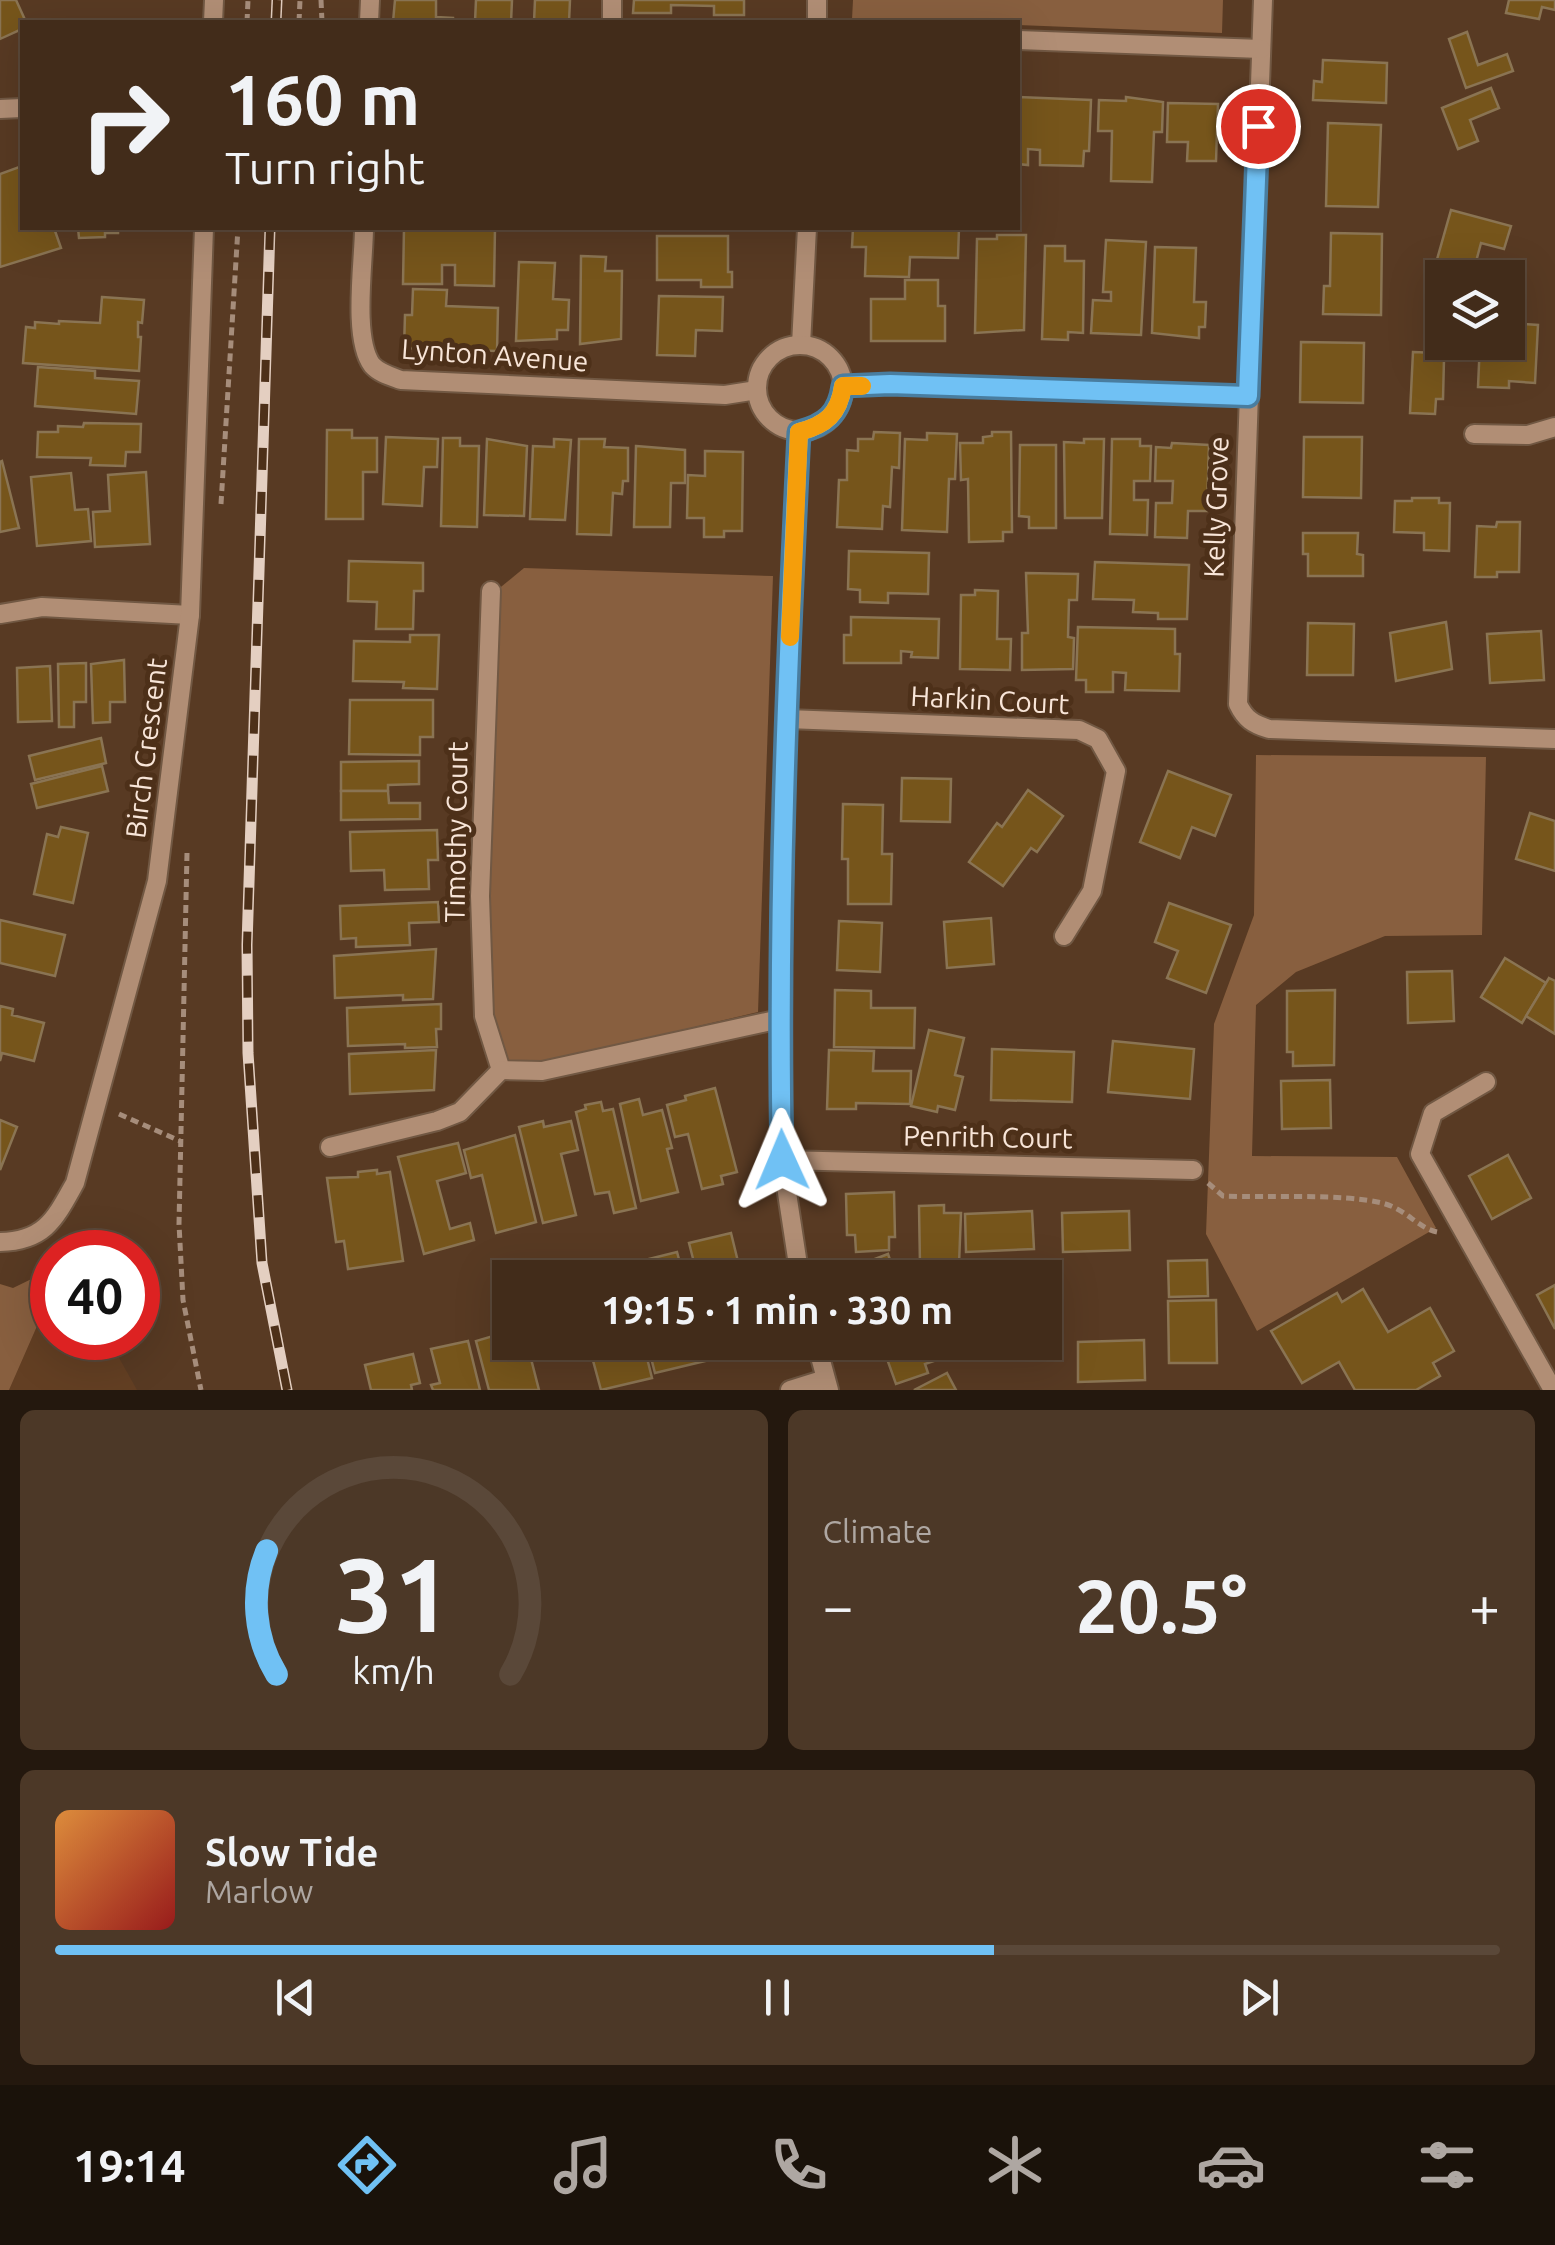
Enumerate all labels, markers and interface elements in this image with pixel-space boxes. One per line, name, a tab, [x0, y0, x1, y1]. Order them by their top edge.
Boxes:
icon: right	[60, 60, 190, 190]
text: 160 m	[225, 60, 420, 138]
pin	[1216, 84, 1301, 169]
icon: arrive	[1231, 99, 1286, 154]
text: Turn right	[225, 142, 425, 193]
map controls	[1425, 260, 1525, 360]
button: layers	[1425, 260, 1525, 360]
street label: Lynton Avenue	[400, 333, 590, 377]
street label: Kelly Grove	[1198, 436, 1233, 578]
street label: Birch Crescent	[119, 656, 172, 840]
street label: Harkin Court	[910, 680, 1070, 719]
street label: Timothy Court	[438, 741, 473, 923]
position arrow	[730, 1108, 834, 1212]
street label: Penrith Court	[903, 1120, 1073, 1153]
speed limit sign: 40	[30, 1230, 160, 1360]
text: 19:15 · 1 min · 330 m	[601, 1289, 953, 1331]
text: Climate	[823, 1513, 933, 1549]
text: 31	[335, 1535, 452, 1652]
text: 20.5°	[1075, 1563, 1247, 1647]
text: −	[823, 1575, 854, 1636]
text: +	[1469, 1575, 1500, 1636]
text: km/h	[352, 1651, 435, 1691]
text: Slow Tide	[205, 1831, 378, 1873]
text: Marlow	[205, 1873, 313, 1909]
icon: previous	[268, 1970, 323, 2025]
icon: pause	[750, 1970, 805, 2025]
icon: next	[1232, 1970, 1287, 2025]
icon: directions	[332, 2130, 402, 2200]
icon: music	[548, 2130, 618, 2200]
icon: phone	[764, 2130, 834, 2200]
icon: climate	[980, 2130, 1050, 2200]
icon: car	[1196, 2130, 1266, 2200]
icon: filters	[1412, 2130, 1482, 2200]
text: 19:14	[73, 2140, 186, 2191]

